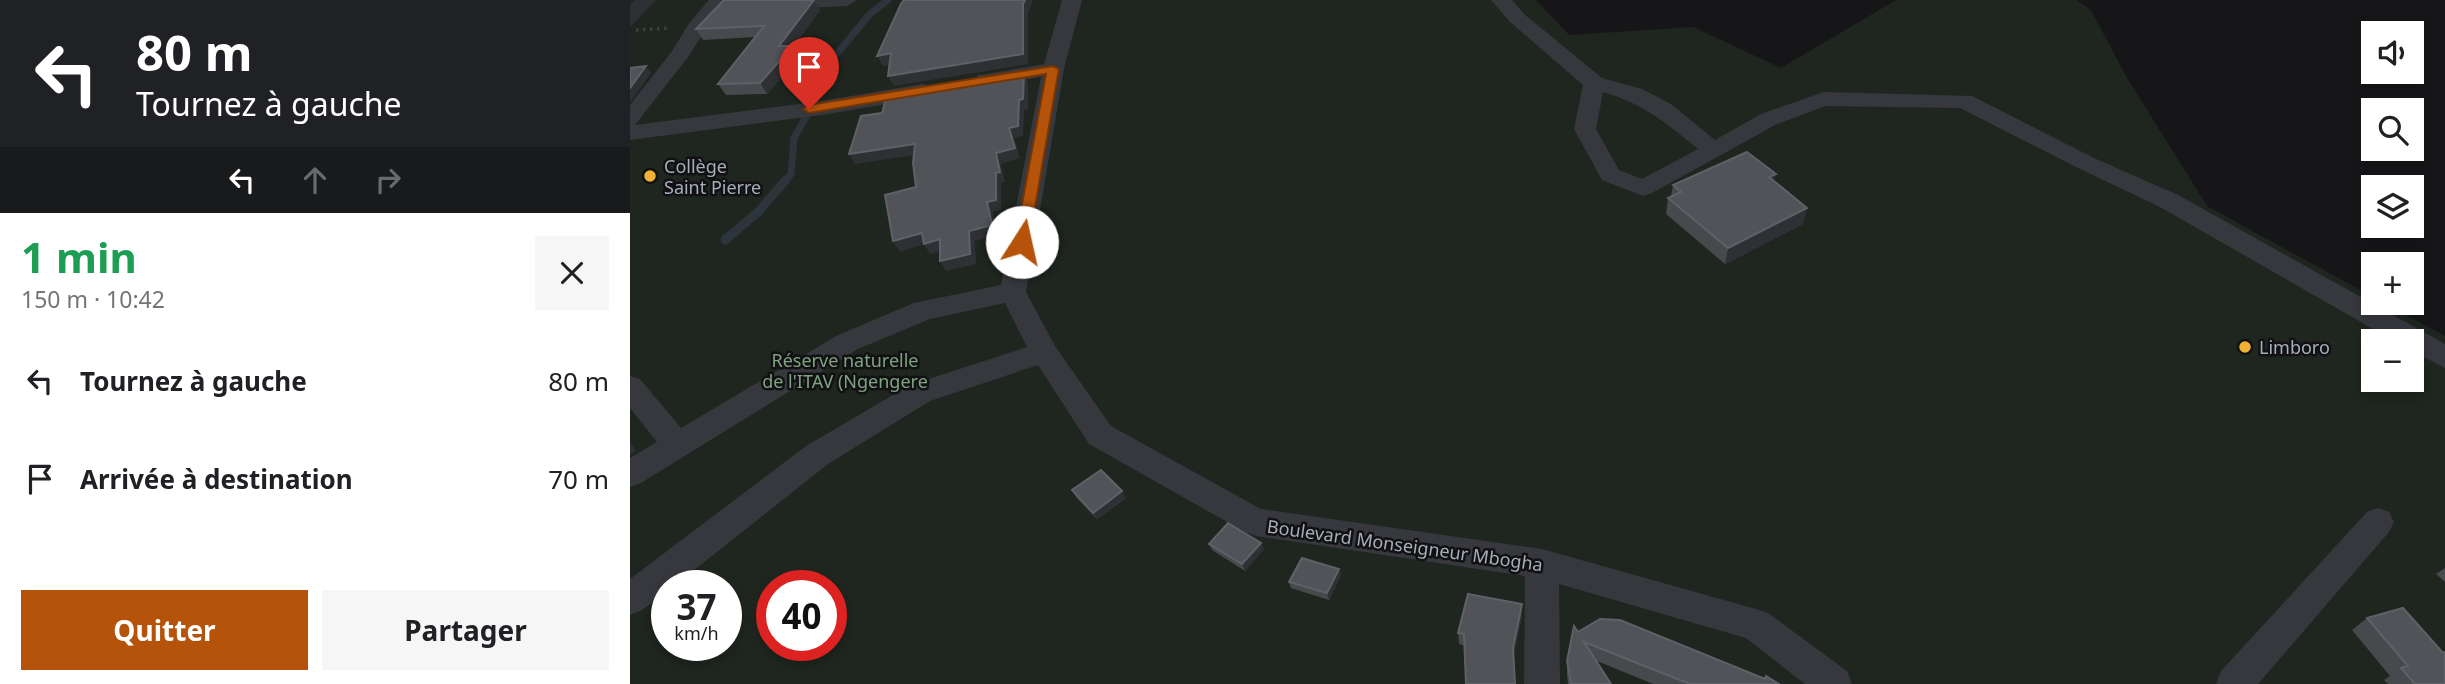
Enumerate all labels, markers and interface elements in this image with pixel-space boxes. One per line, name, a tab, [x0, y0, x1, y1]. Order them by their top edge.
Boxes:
text: 80 m	[136, 19, 253, 85]
map controls	[2361, 21, 2424, 392]
button: sound	[2361, 21, 2424, 84]
icon: left	[21, 28, 112, 119]
pin	[779, 37, 839, 109]
icon: arrive	[790, 48, 828, 86]
text: Tournez à gauche	[136, 82, 402, 125]
button: search	[2361, 98, 2424, 161]
place label: Collège Saint Pierre	[664, 154, 761, 199]
icon: left	[223, 161, 261, 199]
icon: ahead	[296, 161, 334, 199]
icon: right	[369, 161, 407, 199]
marker: Collège Saint Pierre	[642, 168, 658, 184]
button: layers	[2361, 175, 2424, 238]
position arrow	[985, 205, 1059, 279]
text: 1 min	[21, 228, 137, 285]
button: close	[535, 236, 609, 310]
button: +	[2361, 252, 2424, 315]
text: 150 m · 10:42	[21, 283, 165, 315]
button: −	[2361, 329, 2424, 392]
place label: Limboro	[2259, 335, 2330, 359]
marker: Limboro	[2237, 339, 2253, 355]
park label: Réserve naturelle de l'ITAV (Ngengere	[762, 348, 928, 393]
icon: left	[21, 362, 59, 400]
text: Tournez à gauche	[80, 363, 307, 399]
text: 80 m	[548, 363, 609, 399]
icon: arrive	[21, 460, 59, 498]
text: Arrivée à destination	[80, 461, 353, 497]
text: 70 m	[548, 461, 609, 497]
street label: Boulevard Monseigneur Mbogha	[1266, 514, 1544, 576]
speed limit sign: 40	[756, 570, 847, 661]
text: 37	[676, 583, 717, 630]
button: Quitter	[21, 590, 308, 670]
button: Partager	[322, 590, 609, 670]
text: km/h	[674, 621, 719, 645]

